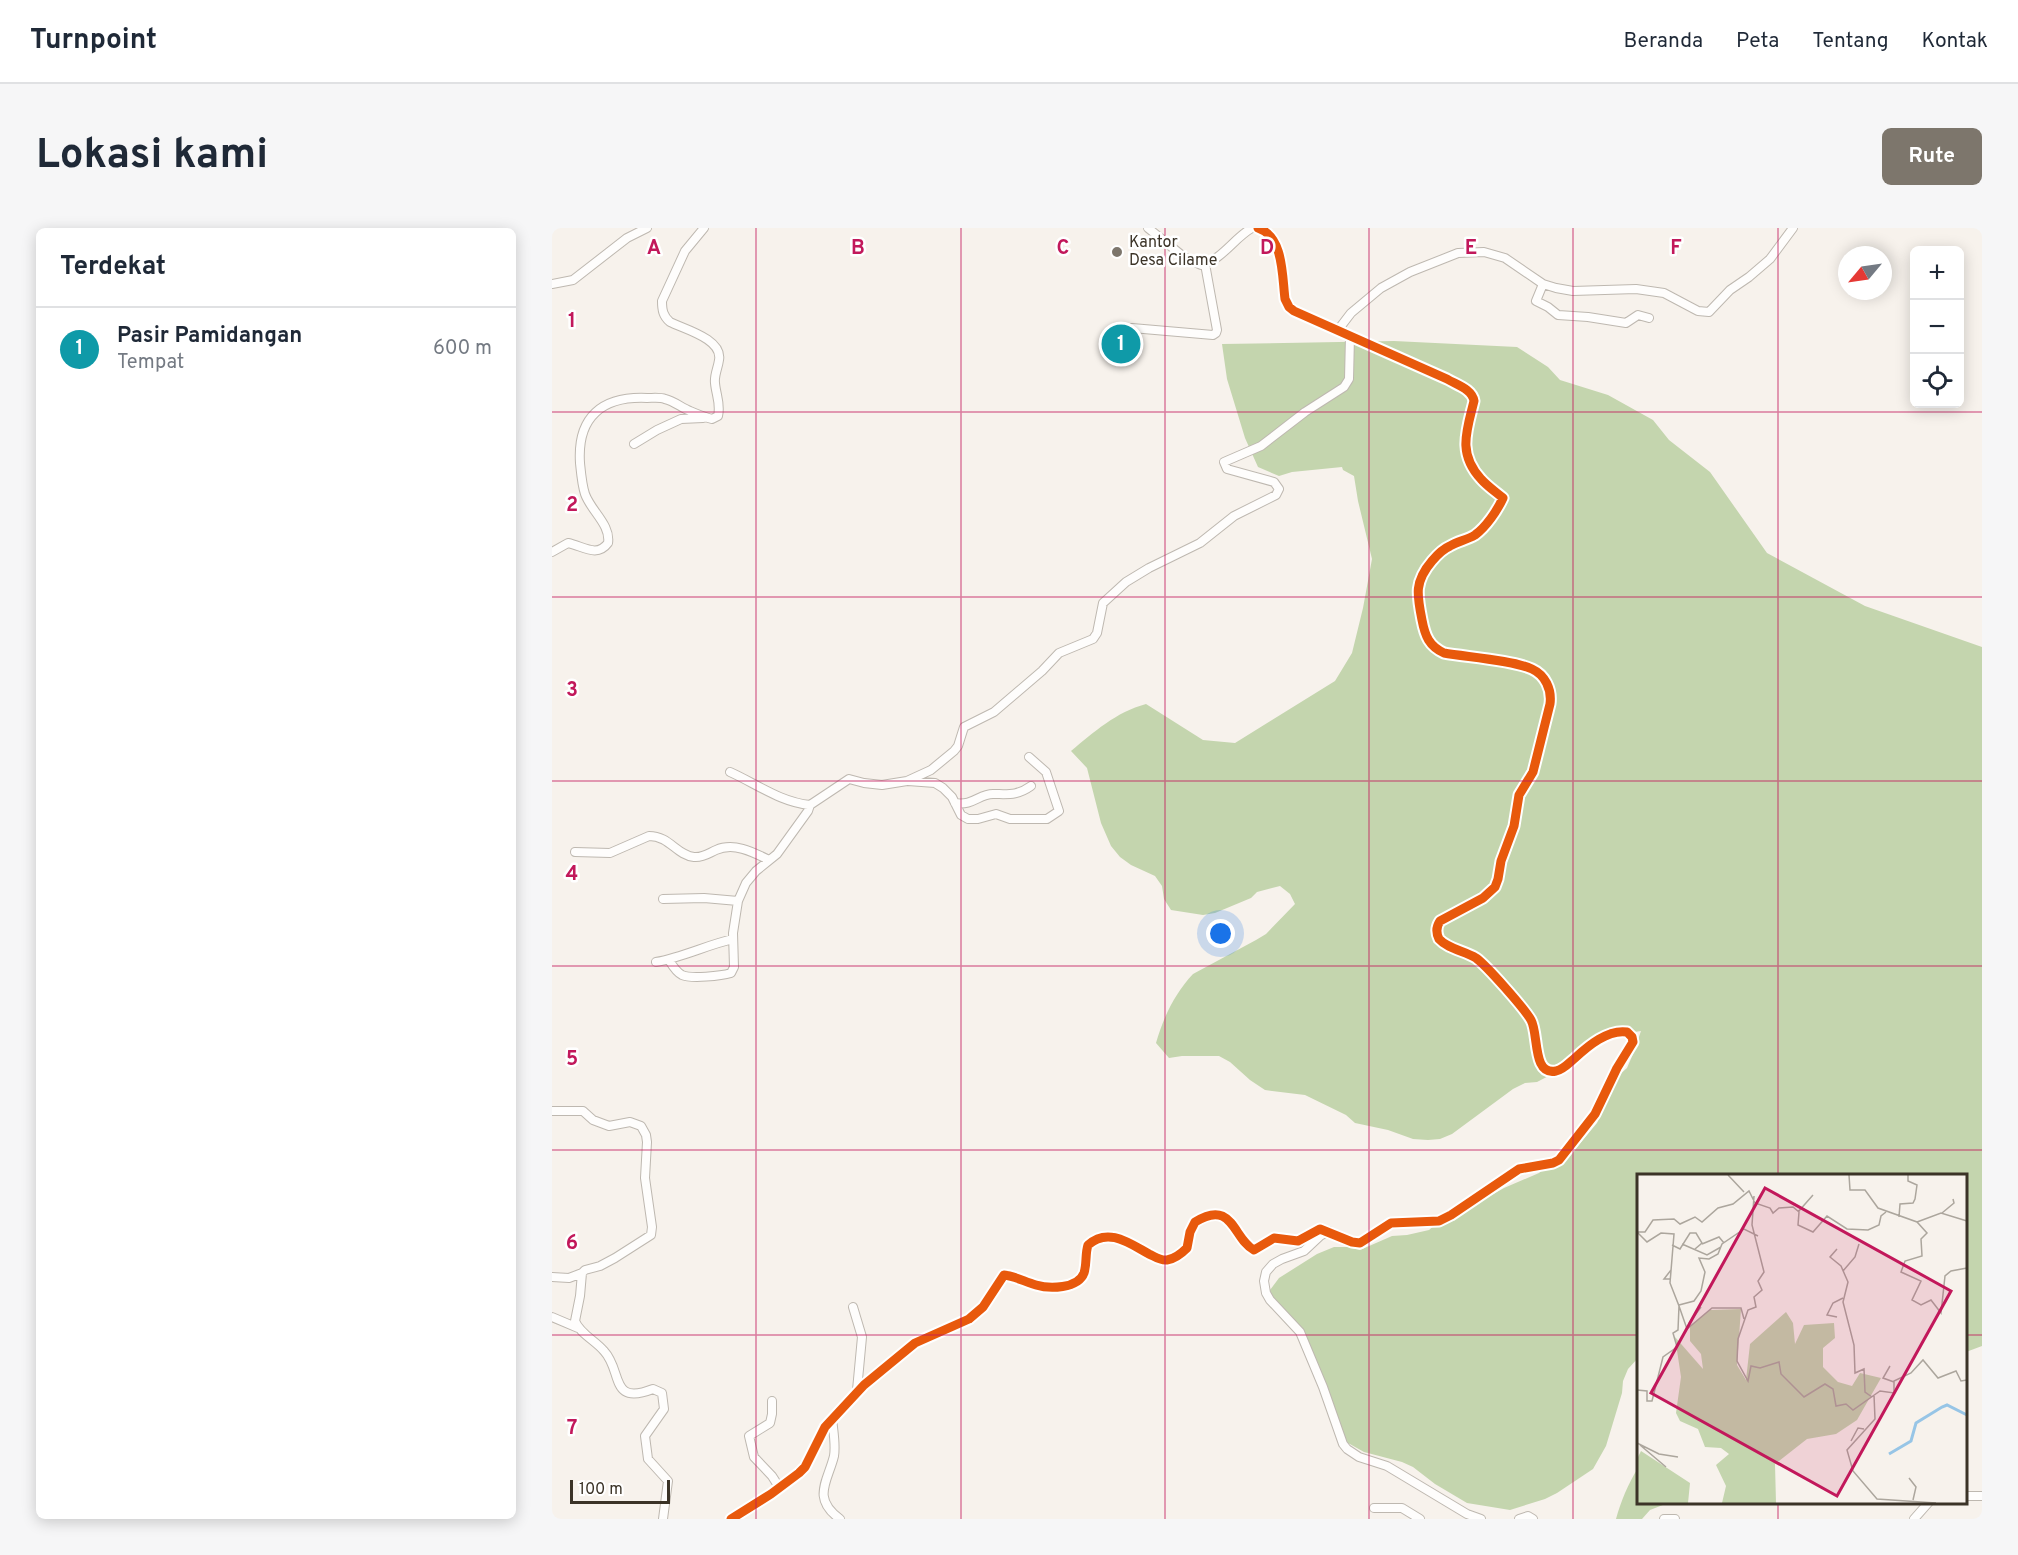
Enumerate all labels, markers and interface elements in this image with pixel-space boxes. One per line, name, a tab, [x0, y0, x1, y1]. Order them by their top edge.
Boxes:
text: Turnpoint	[30, 23, 157, 59]
text: Beranda	[1624, 28, 1703, 55]
text: Peta	[1736, 28, 1779, 55]
text: Tentang	[1812, 28, 1889, 55]
text: Kontak	[1922, 28, 1988, 55]
button: Rute	[1882, 128, 1982, 185]
text: Lokasi kami	[36, 130, 268, 183]
place label: Kantor Desa Cilame	[1129, 233, 1217, 271]
text: A	[647, 236, 661, 262]
text: B	[851, 236, 865, 262]
text: C	[1057, 236, 1069, 262]
text: D	[1260, 236, 1274, 262]
text: E	[1465, 236, 1477, 262]
text: F	[1670, 236, 1682, 262]
marker: Kantor Desa Cilame	[1110, 245, 1124, 259]
north arrow	[1838, 246, 1892, 300]
map controls	[1910, 246, 1964, 408]
button: +	[1910, 246, 1964, 300]
text: Terdekat	[60, 251, 166, 284]
button: −	[1910, 300, 1964, 354]
text: 1	[568, 309, 576, 335]
pin: 1	[1102, 322, 1140, 366]
text: Pasir Pamidangan	[117, 323, 302, 350]
text: 1	[76, 336, 84, 362]
text: 600 m	[433, 336, 492, 362]
text: Tempat	[117, 350, 184, 376]
button: locate	[1910, 354, 1964, 408]
text: 2	[566, 493, 578, 519]
text: 3	[566, 678, 578, 704]
text: 4	[566, 862, 578, 888]
your location	[1206, 919, 1235, 948]
text: 5	[566, 1047, 578, 1073]
inset map	[1637, 1174, 1967, 1504]
text: 6	[566, 1231, 578, 1257]
text: 7	[567, 1416, 577, 1442]
scale bar	[570, 1477, 670, 1504]
text: 100 m	[579, 1480, 623, 1500]

